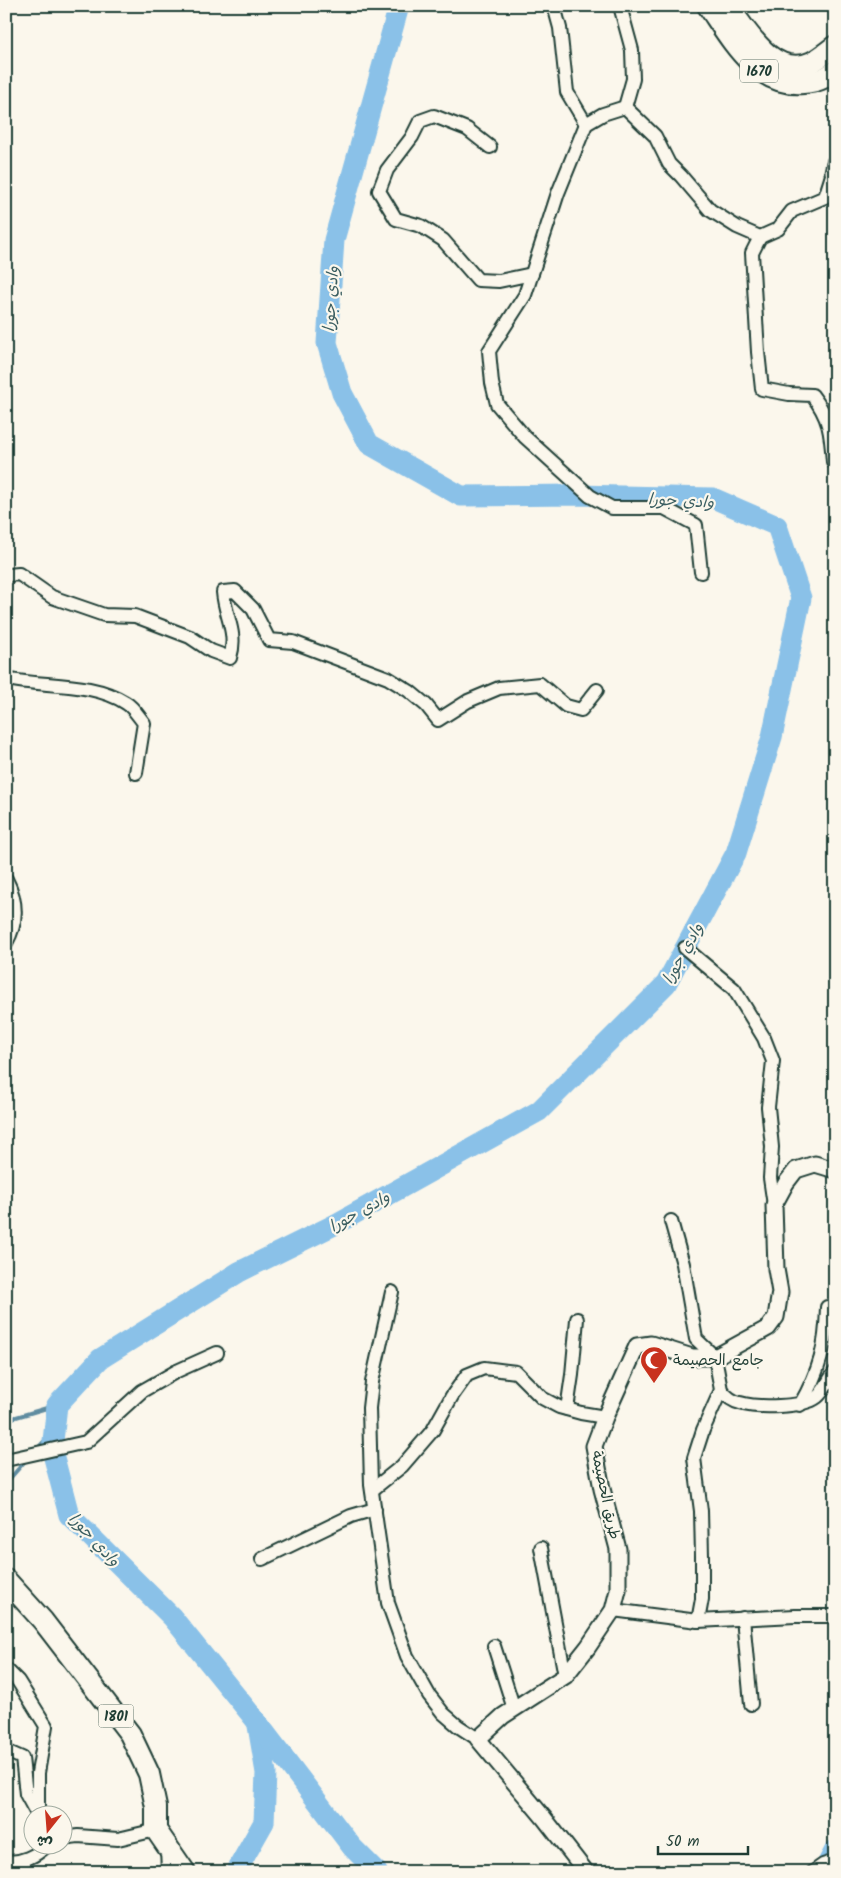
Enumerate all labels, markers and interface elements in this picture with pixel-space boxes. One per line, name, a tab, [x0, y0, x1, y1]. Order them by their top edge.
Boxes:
road number: 1670	[740, 59, 778, 82]
water label: وادي جورا	[317, 265, 346, 333]
water label: وادي جورا	[647, 487, 715, 516]
water label: وادي جورا	[656, 918, 711, 989]
water label: وادي جورا	[325, 1185, 395, 1239]
mosque icon: جامع الحصيمة	[639, 1345, 669, 1384]
place label: جامع الحصيمة	[673, 1349, 764, 1373]
street label: طريق الحصيمة	[584, 1449, 626, 1542]
water label: وادي جورا	[62, 1507, 126, 1573]
road number: 1801	[98, 1704, 134, 1728]
north arrow	[22, 1806, 72, 1856]
scale bar	[658, 1823, 748, 1855]
text: ش	[34, 1829, 55, 1854]
text: 50 m	[666, 1830, 700, 1854]

